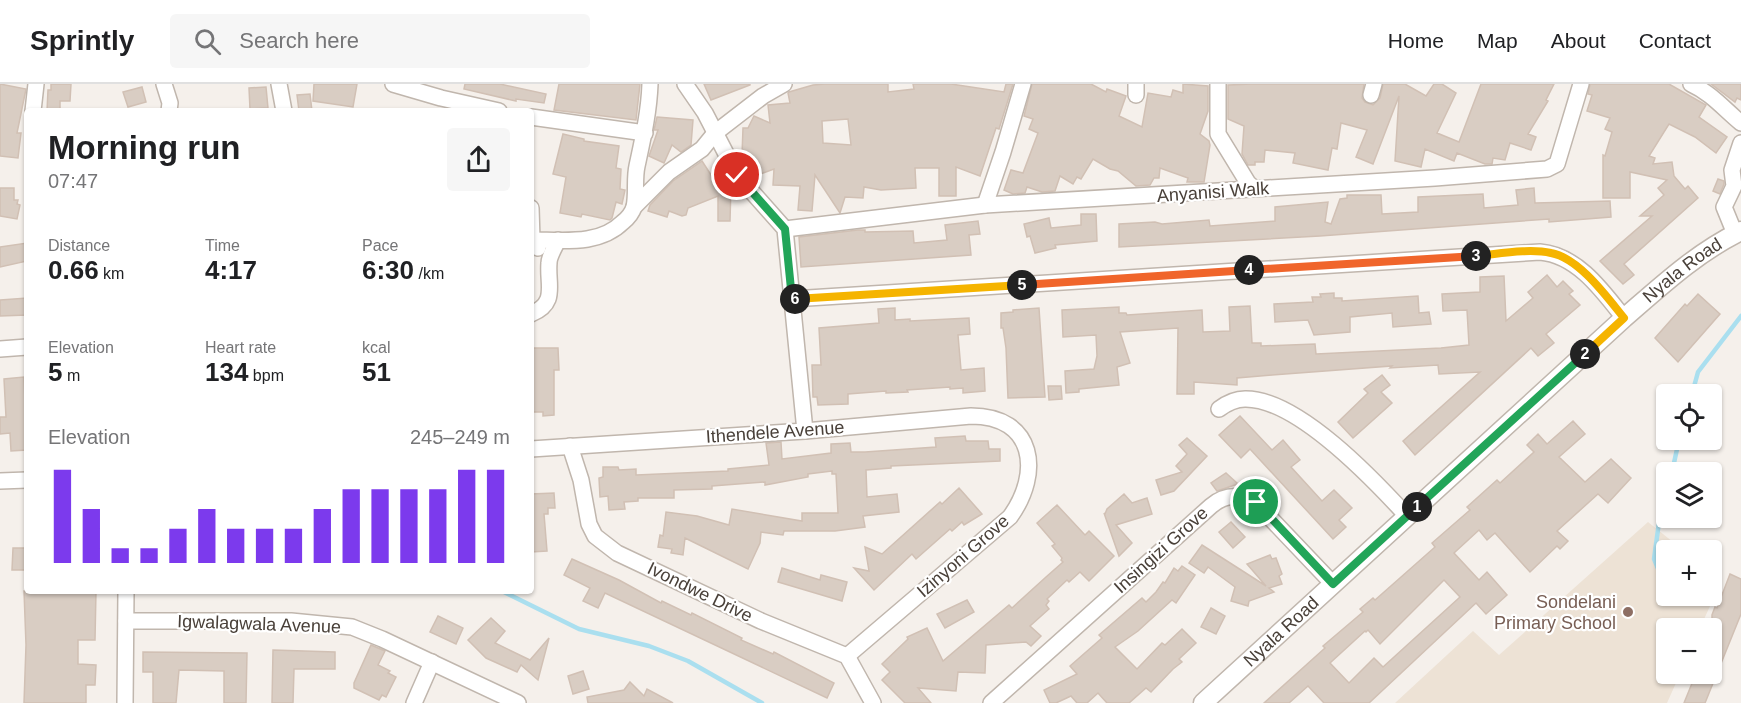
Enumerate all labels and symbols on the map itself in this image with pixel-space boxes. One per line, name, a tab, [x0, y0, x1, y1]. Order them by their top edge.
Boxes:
pin	[711, 149, 762, 200]
street label: Anyanisi Walk	[1156, 178, 1271, 206]
street label: Nyala Road	[1639, 234, 1725, 307]
pin: 3	[1461, 241, 1491, 271]
pin: 4	[1234, 255, 1264, 285]
pin: 5	[1007, 270, 1037, 300]
pin: 6	[780, 284, 810, 314]
pin: 2	[1570, 339, 1600, 369]
street label: Ithendele Avenue	[705, 417, 845, 447]
pin	[1230, 476, 1281, 527]
pin: 1	[1402, 492, 1432, 522]
street label: Insingizi Grove	[1110, 503, 1212, 597]
street label: Izinyoni Grove	[913, 511, 1013, 601]
street label: Ivondwe Drive	[644, 558, 756, 626]
street label: Nyala Road	[1240, 592, 1323, 671]
place label: Sondelani Primary School	[1494, 592, 1616, 633]
marker: Sondelani Primary School	[1621, 605, 1635, 619]
street label: Igwalagwala Avenue	[177, 611, 341, 637]

